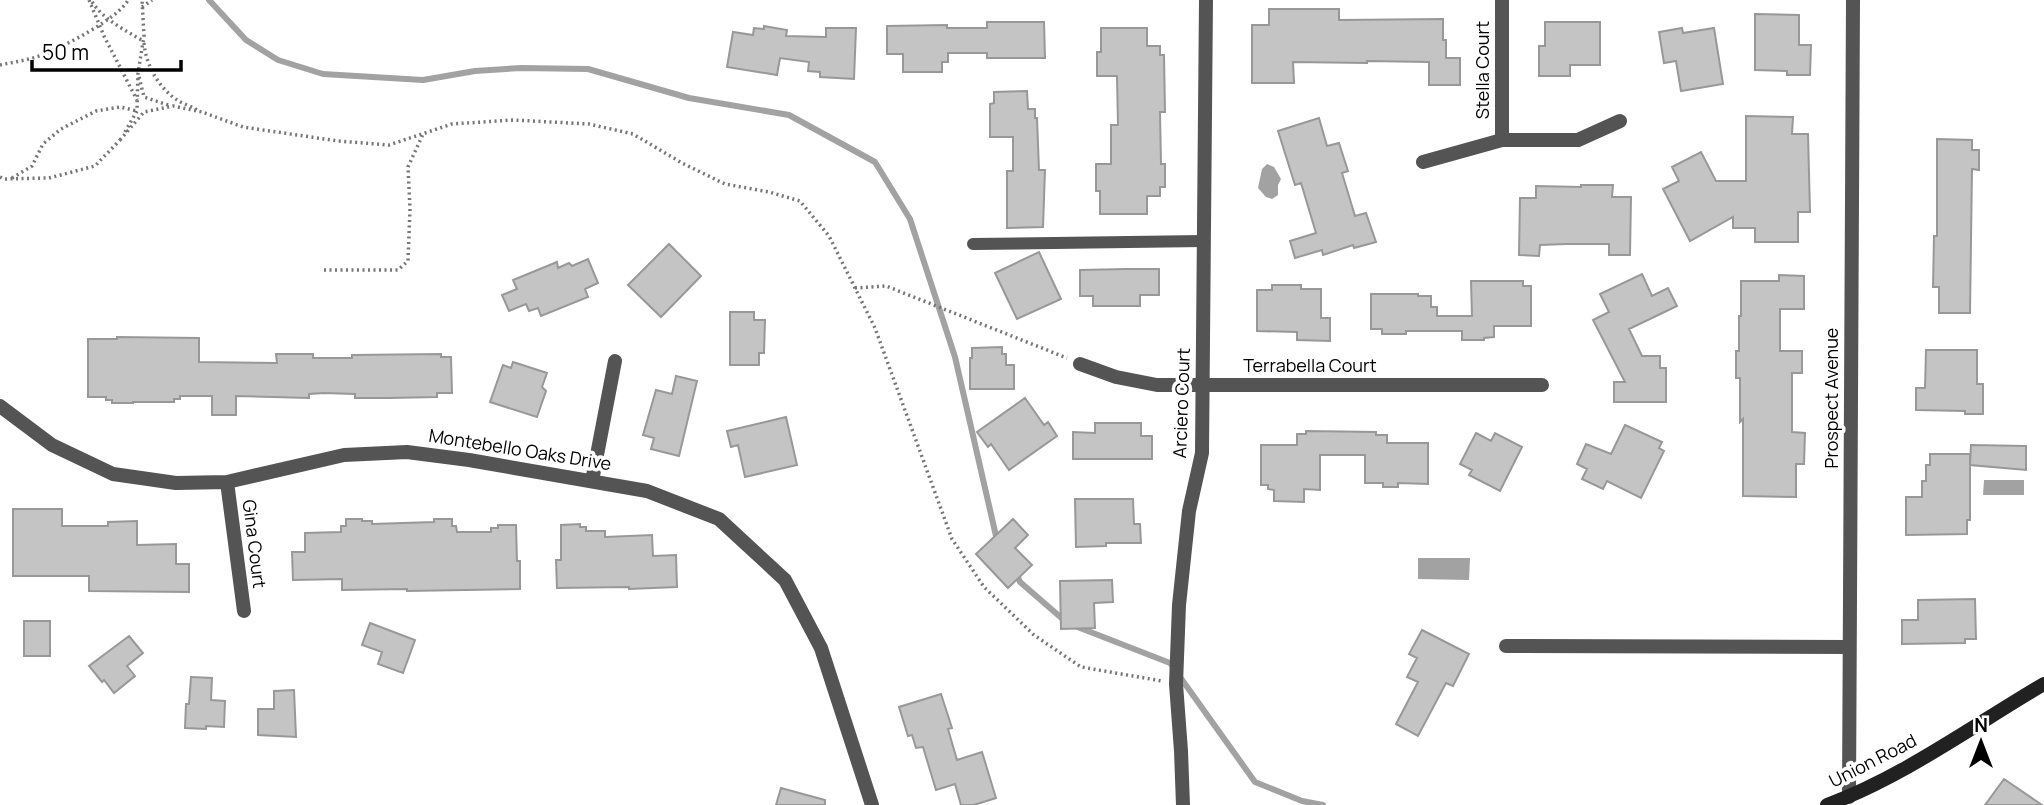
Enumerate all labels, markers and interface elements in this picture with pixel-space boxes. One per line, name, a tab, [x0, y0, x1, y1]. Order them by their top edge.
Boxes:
street label: Stella Court	[1470, 21, 1494, 119]
scale bar	[32, 28, 180, 72]
text: 50 m	[42, 38, 89, 66]
street label: Prospect Avenue	[1819, 328, 1843, 468]
street label: Arciero Court	[1167, 347, 1195, 459]
street label: Terrabella Court	[1243, 353, 1377, 377]
street label: Montebello Oaks Drive	[427, 423, 613, 475]
street label: Gina Court	[238, 498, 272, 590]
north arrow	[1946, 707, 2016, 777]
text: N	[1974, 712, 1988, 738]
street label: Union Road	[1825, 728, 1920, 792]

